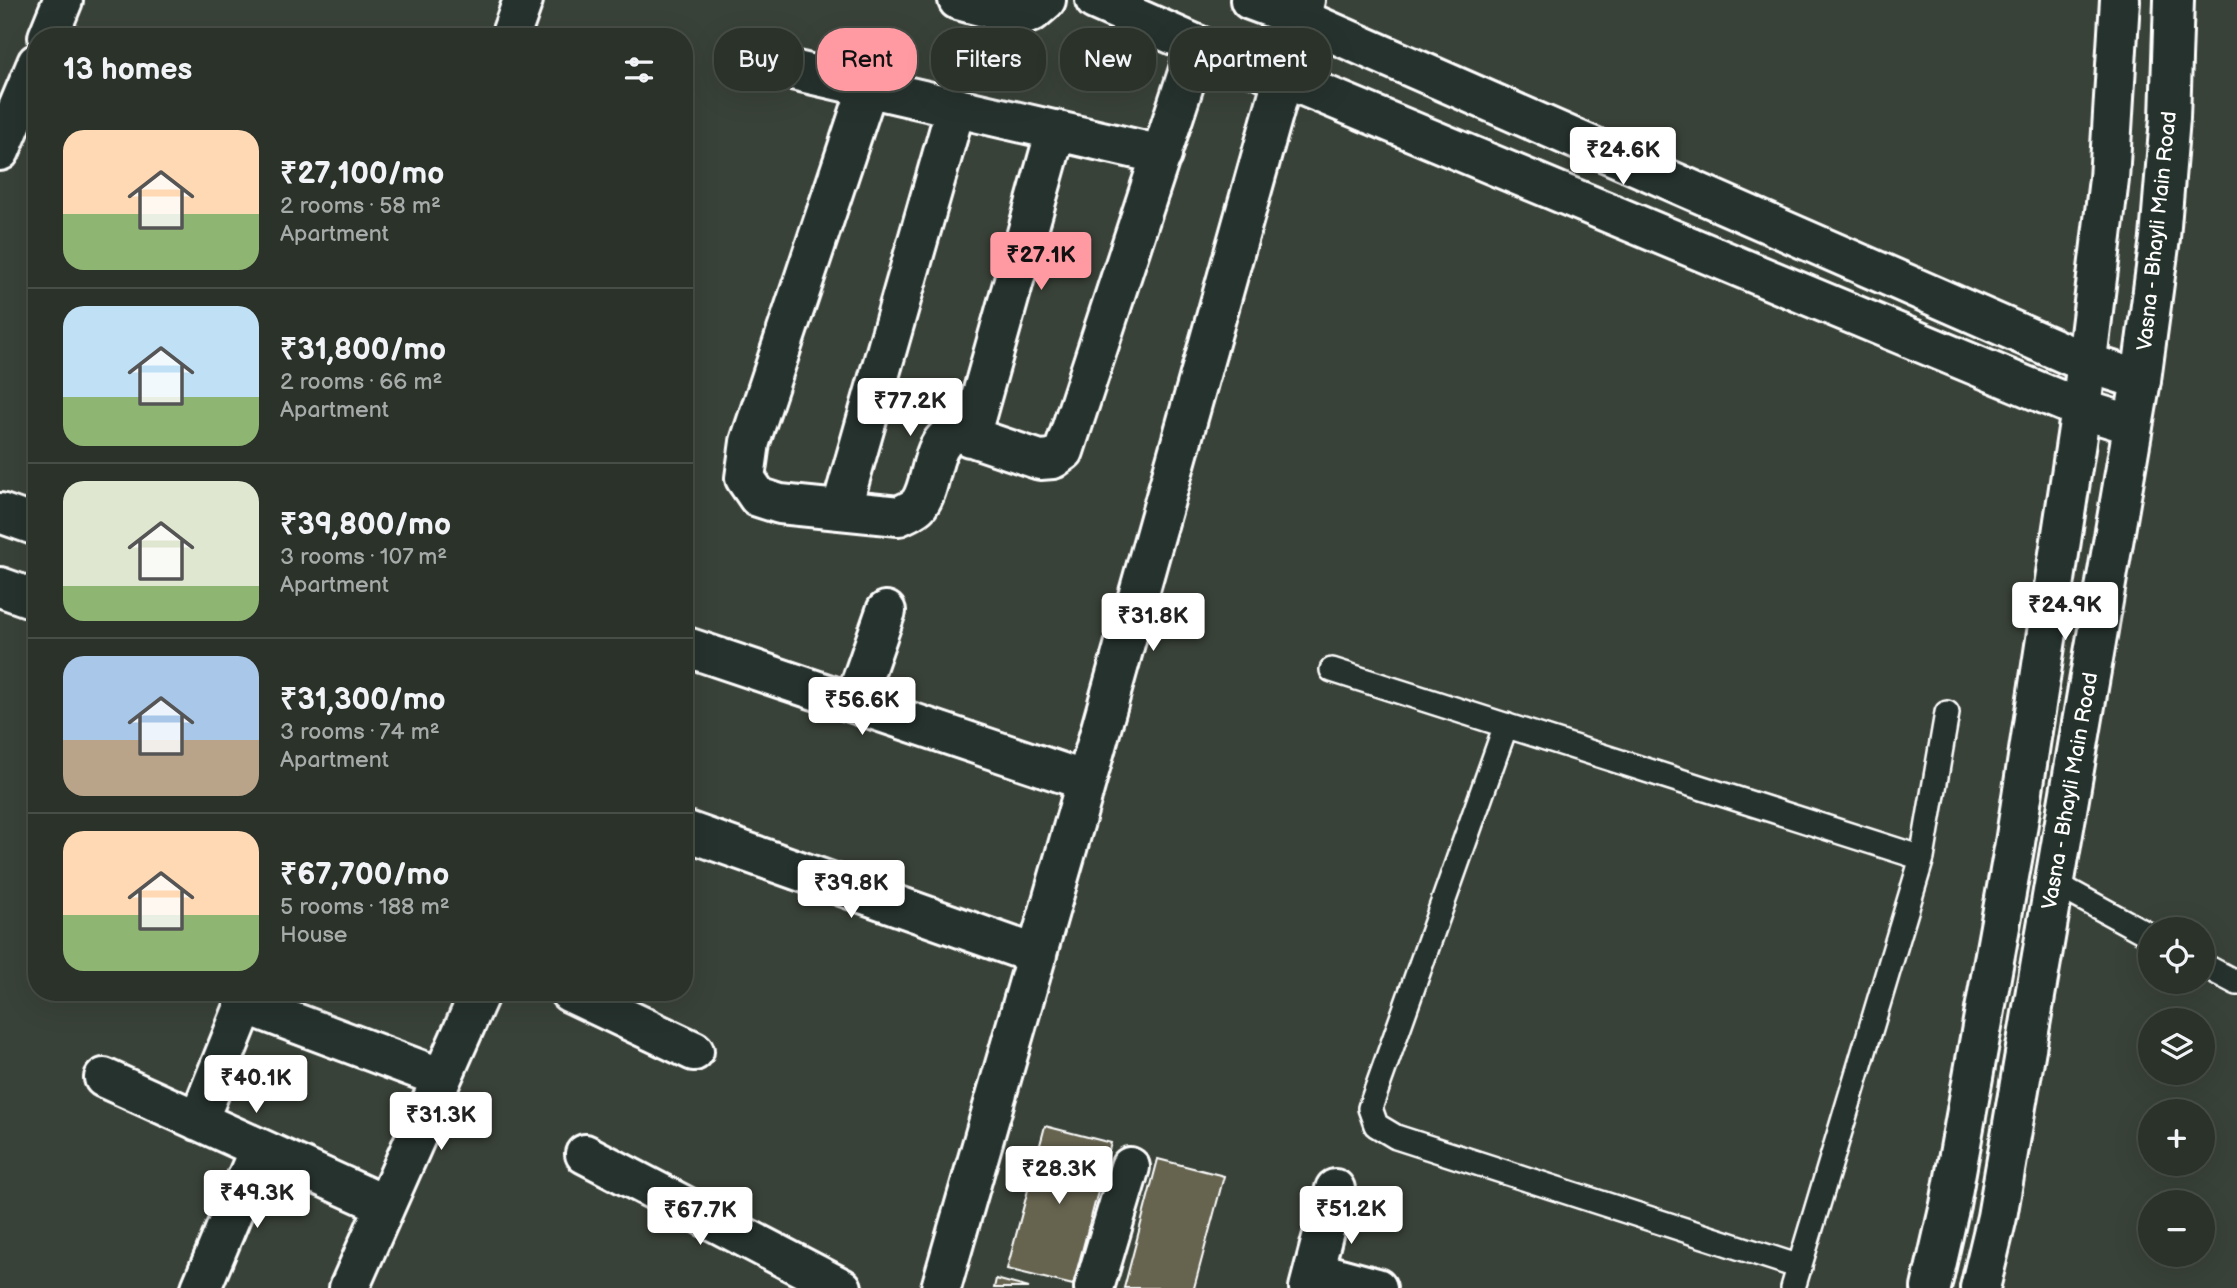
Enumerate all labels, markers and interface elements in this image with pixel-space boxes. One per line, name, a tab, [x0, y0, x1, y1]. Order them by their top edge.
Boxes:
chip: Buy	[714, 28, 803, 91]
chip: Rent	[817, 28, 917, 91]
chip: Filters	[931, 28, 1046, 91]
chip: New	[1060, 28, 1156, 91]
chip: Apartment	[1170, 28, 1331, 91]
icon: filters	[620, 51, 658, 89]
text: 13 homes	[63, 52, 192, 88]
street label: Vasna - Bhayli Main Road	[2132, 110, 2182, 352]
pin: ₹24.6K	[1566, 128, 1680, 187]
text: ₹24.6K	[1586, 136, 1660, 164]
text: ₹27,100/mo	[280, 156, 444, 192]
icon: home	[119, 158, 203, 242]
text: 2 rooms · 58 m²	[280, 192, 441, 220]
text: Apartment	[280, 220, 389, 248]
pin: ₹27.1K	[984, 232, 1098, 292]
text: ₹27.1K	[1006, 241, 1076, 269]
text: ₹31,800/mo	[280, 332, 446, 368]
icon: home	[119, 334, 203, 418]
text: 2 rooms · 66 m²	[280, 368, 442, 396]
pin: ₹77.2K	[853, 378, 967, 438]
text: ₹77.2K	[873, 387, 947, 415]
text: Apartment	[280, 396, 389, 424]
text: ₹39,800/mo	[280, 507, 451, 543]
icon: home	[119, 509, 203, 593]
text: 3 rooms · 107 m²	[280, 543, 447, 571]
text: Apartment	[280, 571, 389, 599]
pin: ₹24.9K	[2008, 582, 2122, 642]
text: ₹24.9K	[2028, 591, 2102, 619]
pin: ₹31.8K	[1096, 594, 1210, 653]
text: ₹31.8K	[1118, 602, 1188, 630]
street label: Vasna - Bhayli Main Road	[2037, 670, 2103, 912]
pin: ₹56.6K	[805, 678, 919, 737]
text: ₹31,300/mo	[280, 682, 446, 718]
icon: home	[119, 684, 203, 768]
text: ₹56.6K	[824, 686, 900, 714]
text: 3 rooms · 74 m²	[280, 718, 440, 746]
text: Apartment	[280, 746, 389, 774]
text: ₹67,700/mo	[280, 857, 449, 893]
icon: home	[119, 859, 203, 943]
pin: ₹39.8K	[794, 860, 908, 920]
text: ₹39.8K	[814, 869, 888, 897]
text: 5 rooms · 188 m²	[280, 893, 450, 921]
map controls	[2138, 917, 2215, 1267]
button: locate	[2138, 917, 2215, 994]
text: House	[280, 921, 347, 949]
button: layers	[2138, 1008, 2215, 1085]
pin: ₹40.1K	[199, 1056, 313, 1115]
text: ₹40.1K	[220, 1064, 292, 1092]
pin: ₹31.3K	[384, 1092, 498, 1152]
button: +	[2138, 1099, 2215, 1176]
text: ₹31.3K	[406, 1101, 476, 1129]
pin: ₹28.3K	[1002, 1146, 1116, 1206]
text: ₹28.3K	[1022, 1155, 1096, 1183]
pin: ₹49.3K	[200, 1170, 314, 1230]
text: ₹49.3K	[220, 1179, 294, 1207]
pin: ₹51.2K	[1294, 1186, 1408, 1246]
pin: ₹67.7K	[643, 1188, 757, 1247]
button: −	[2138, 1190, 2215, 1267]
text: ₹51.2K	[1316, 1195, 1386, 1223]
text: ₹67.7K	[663, 1196, 737, 1224]

